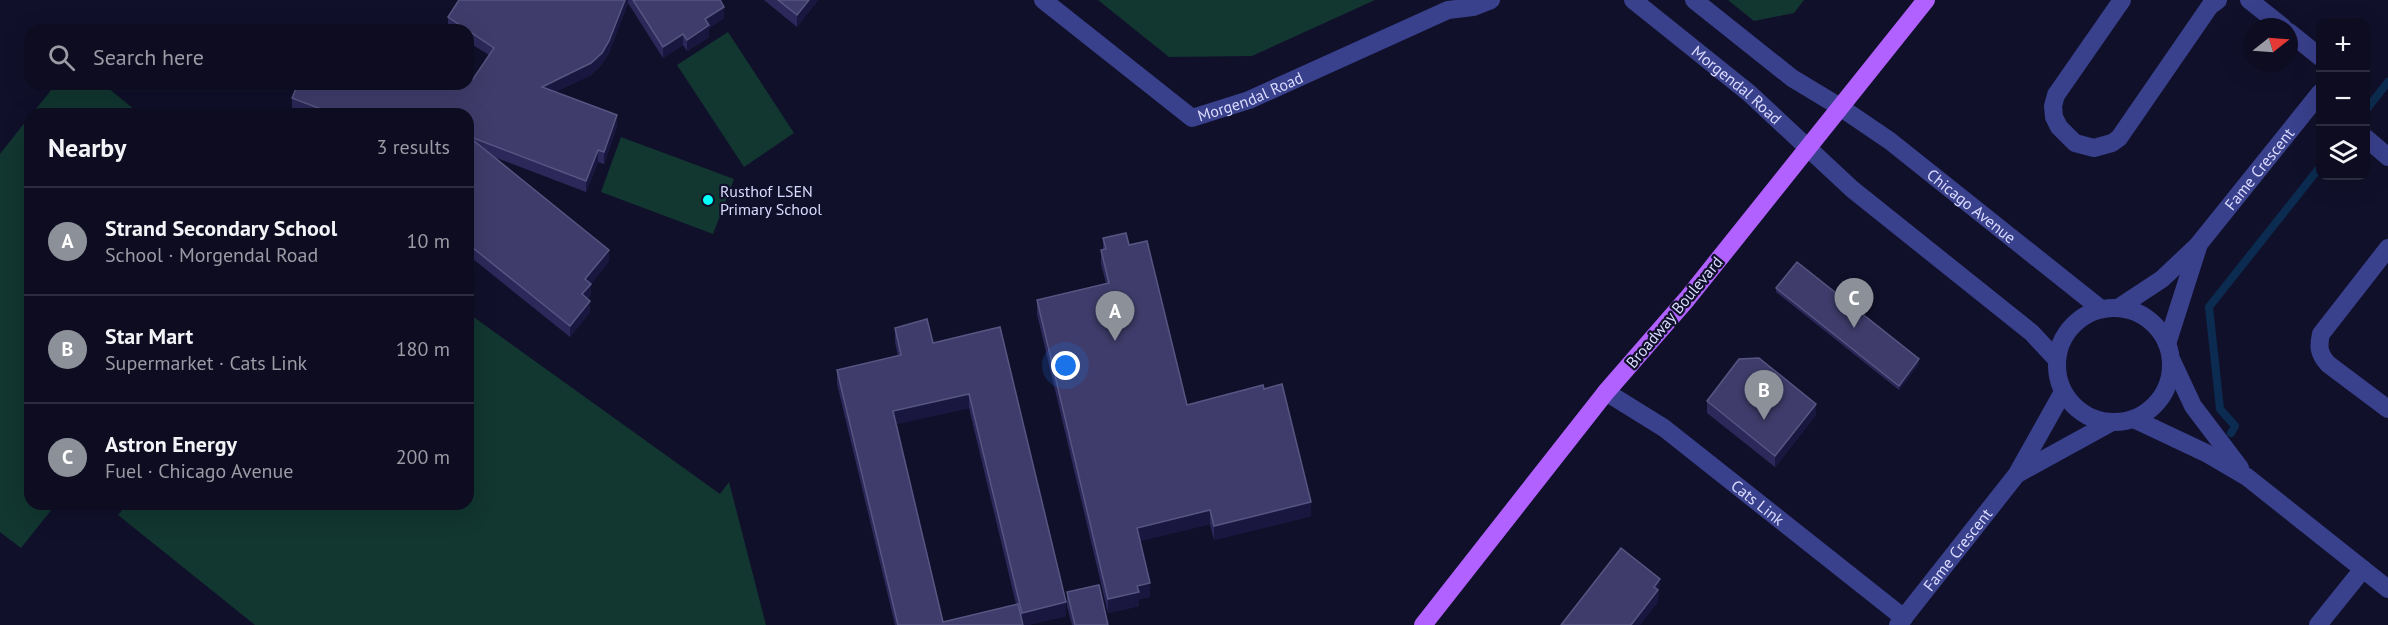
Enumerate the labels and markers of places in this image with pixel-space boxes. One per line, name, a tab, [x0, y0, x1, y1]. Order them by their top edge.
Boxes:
place label: Rusthof LSEN Primary School	[720, 181, 822, 219]
marker: Rusthof LSEN Primary School	[701, 193, 715, 207]
pin: C	[1834, 278, 1874, 328]
pin: A	[1096, 292, 1134, 341]
pin: B	[1744, 370, 1784, 420]

